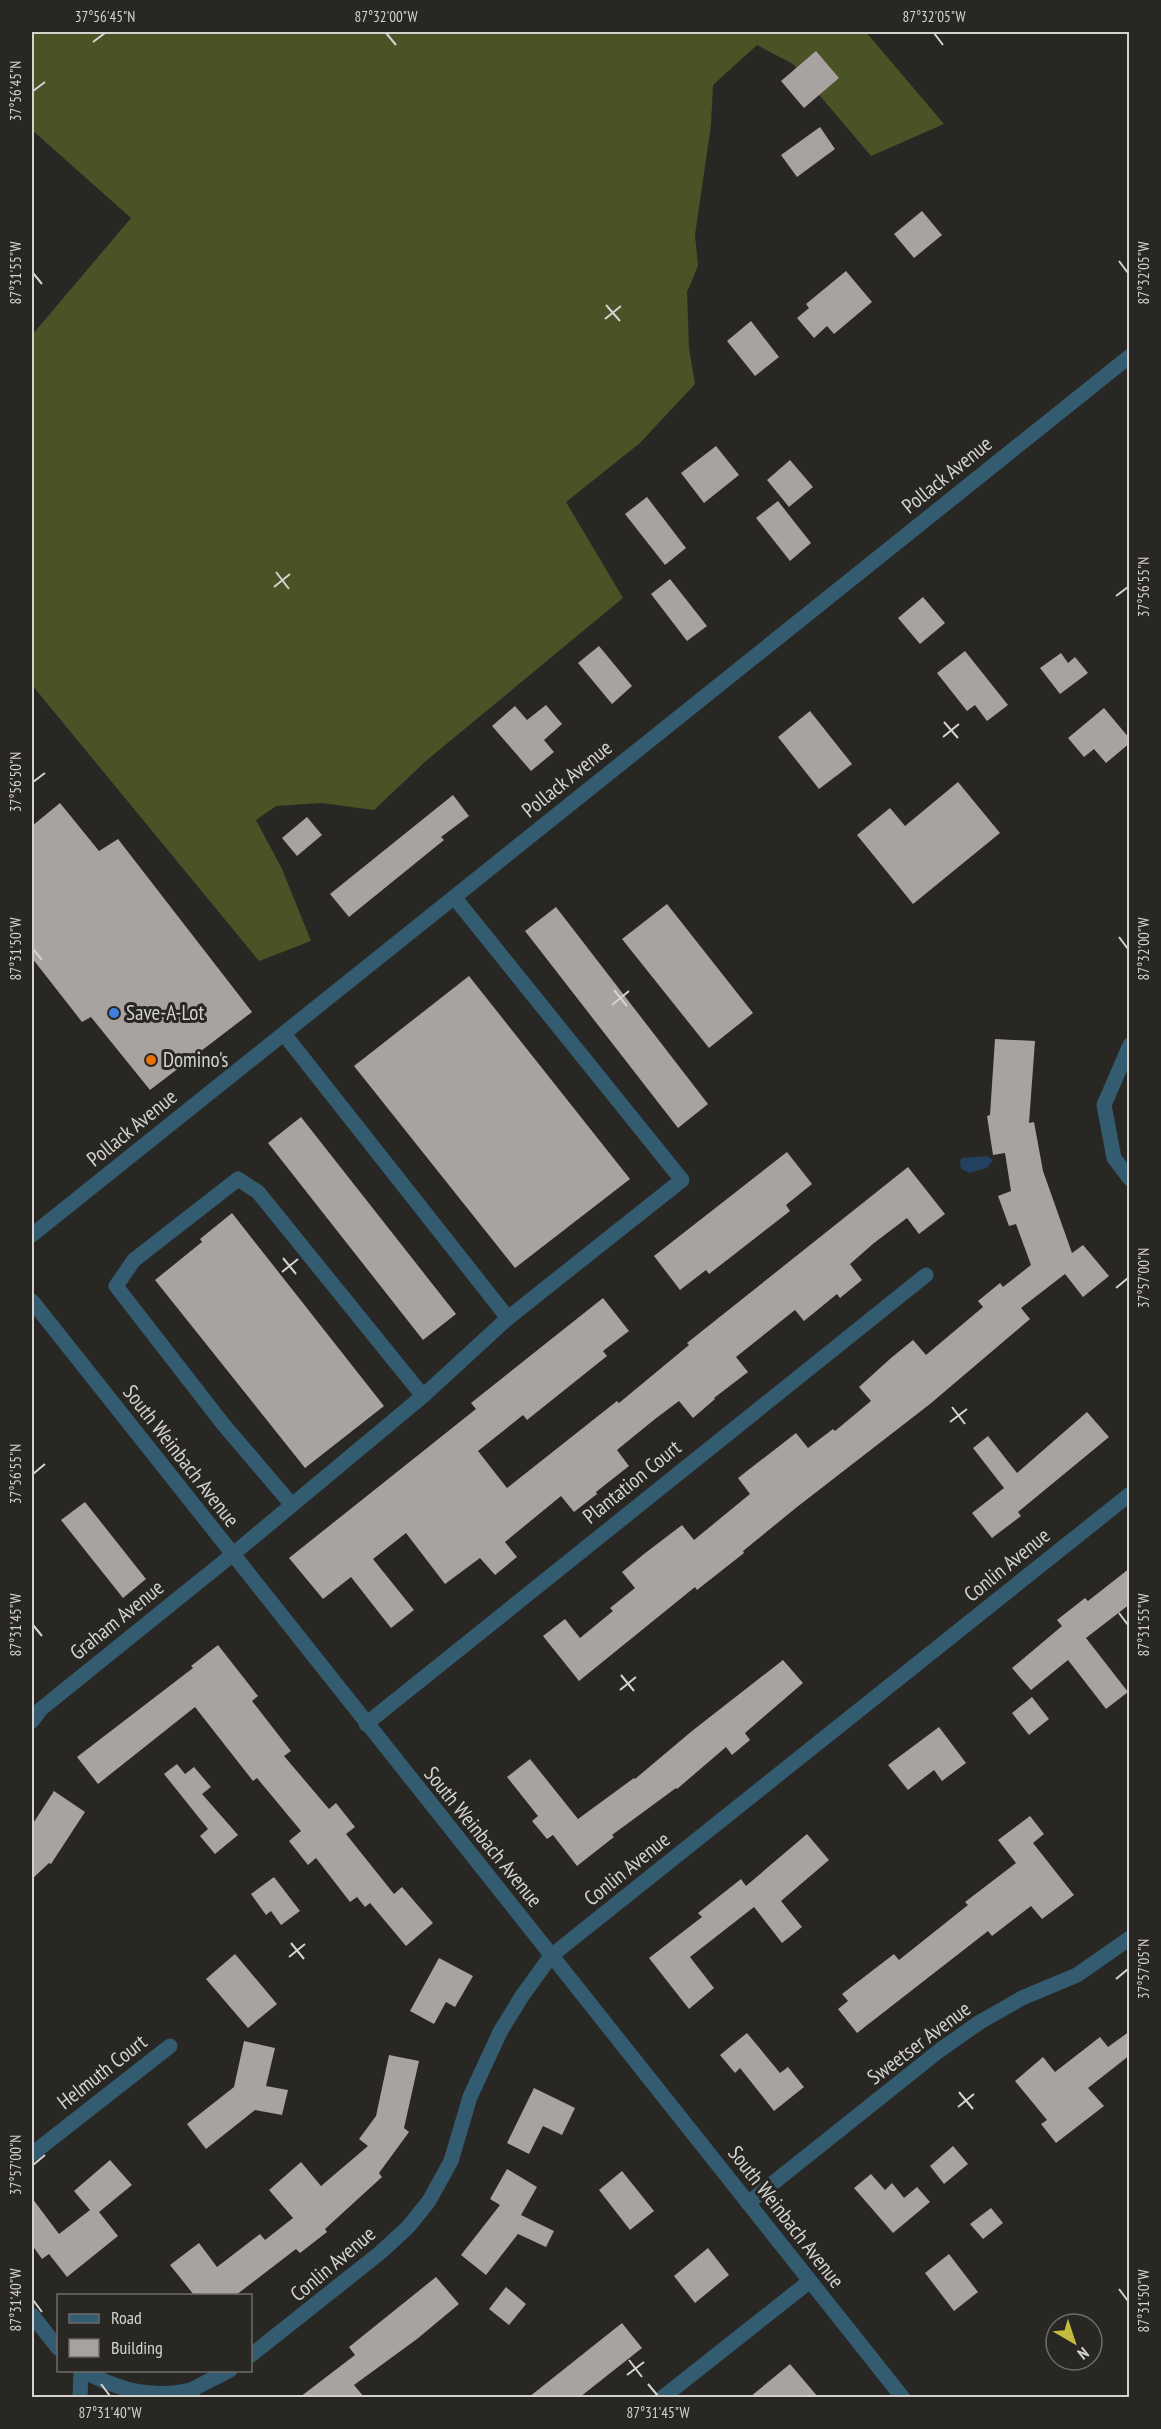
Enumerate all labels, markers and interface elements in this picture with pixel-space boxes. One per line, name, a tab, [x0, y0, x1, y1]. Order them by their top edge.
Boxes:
text: 37°56'45"N	[75, 7, 135, 26]
text: 87°32'00"W	[354, 7, 418, 26]
text: 87°32'05"W	[902, 7, 966, 26]
text: 37°56'45"N	[6, 61, 25, 121]
text: 87°31'55"W	[6, 241, 25, 305]
text: 87°32'05"W	[1134, 241, 1153, 305]
street label: Pollack Avenue	[896, 430, 997, 519]
text: 37°56'55"N	[1134, 557, 1153, 617]
street label: Pollack Avenue	[516, 734, 617, 823]
text: 37°56'50"N	[6, 752, 25, 812]
text: 87°31'50"W	[6, 917, 25, 981]
text: 87°32'00"W	[1134, 917, 1153, 981]
place label: Save-A-Lot	[126, 999, 204, 1026]
marker: Save-A-Lot	[107, 1006, 121, 1020]
place label: Domino's	[163, 1046, 228, 1073]
marker: Domino's	[144, 1053, 158, 1067]
street label: Pollack Avenue	[81, 1083, 182, 1172]
text: 37°57'00"N	[1134, 1248, 1153, 1308]
street label: South Weinbach Avenue	[117, 1379, 245, 1532]
street label: Plantation Court	[577, 1434, 686, 1529]
text: 37°56'55"N	[6, 1444, 25, 1504]
street label: Conlin Avenue	[958, 1522, 1055, 1608]
street label: Graham Avenue	[64, 1574, 169, 1666]
text: 87°31'45"W	[6, 1593, 25, 1657]
text: 87°31'55"W	[1134, 1593, 1153, 1657]
street label: South Weinbach Avenue	[418, 1761, 548, 1913]
street label: Conlin Avenue	[578, 1826, 675, 1912]
text: 37°57'05"N	[1134, 1939, 1153, 1999]
street label: Sweetser Avenue	[862, 1995, 976, 2090]
street label: Helmuth Court	[51, 2028, 152, 2115]
text: 37°57'00"N	[6, 2135, 25, 2195]
street label: South Weinbach Avenue	[722, 2140, 850, 2293]
street label: Conlin Avenue	[285, 2220, 381, 2307]
text: 87°31'40"W	[6, 2268, 25, 2332]
text: 87°31'50"W	[1134, 2269, 1153, 2333]
legend	[57, 2294, 252, 2372]
text: Road	[111, 2306, 142, 2329]
north arrow	[1044, 2312, 1104, 2372]
text: Building	[111, 2336, 163, 2359]
text: N	[1074, 2343, 1093, 2364]
text: 87°31'40"W	[78, 2403, 142, 2422]
text: 87°31'45"W	[626, 2403, 690, 2422]

